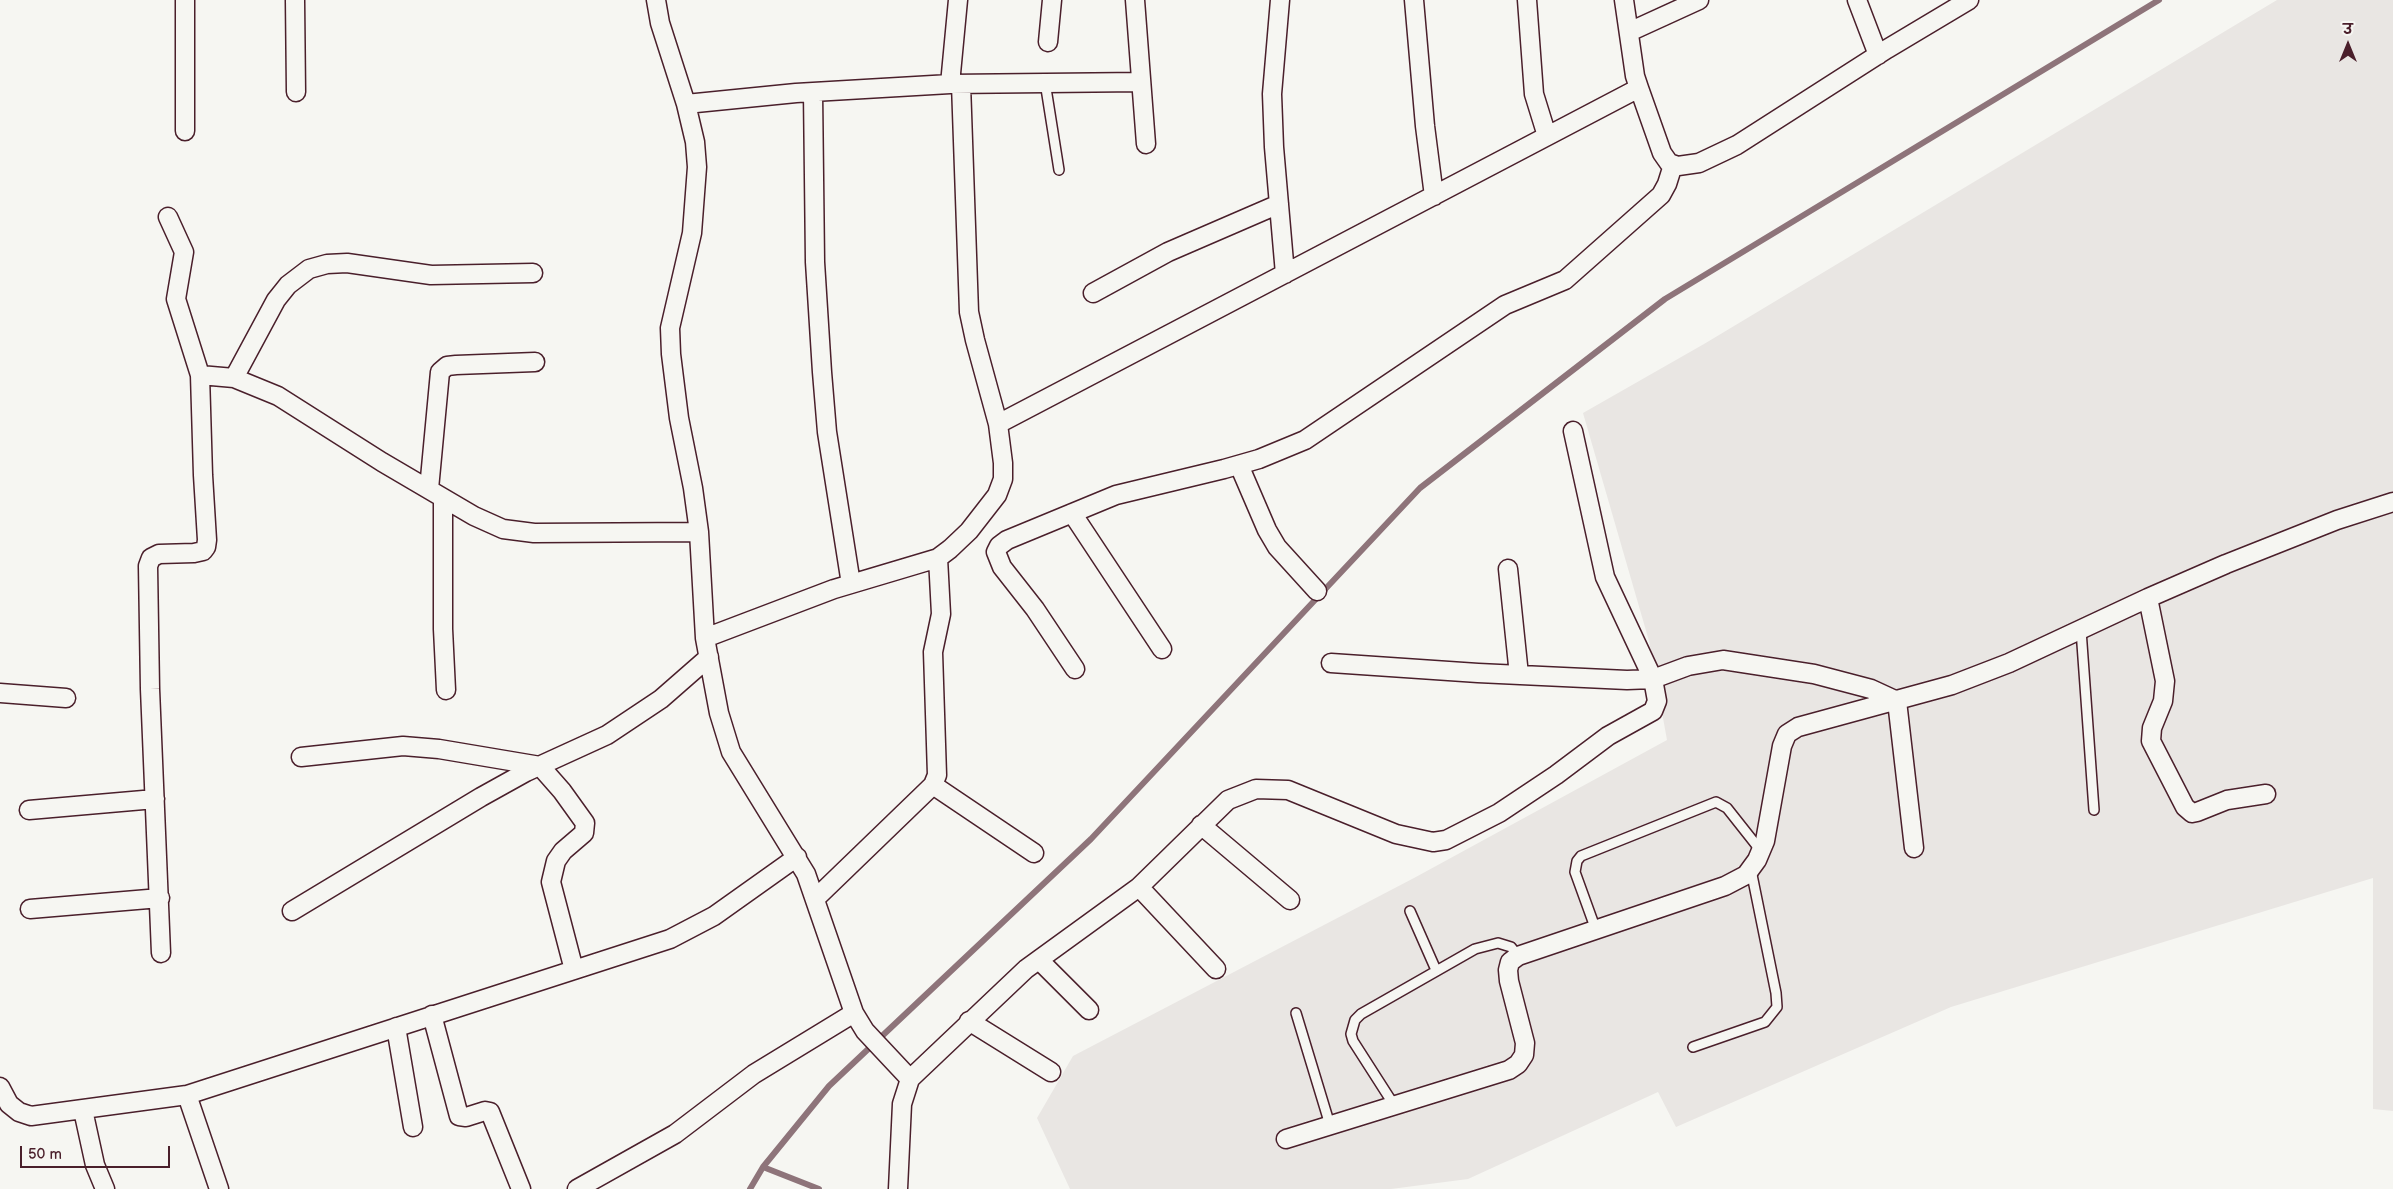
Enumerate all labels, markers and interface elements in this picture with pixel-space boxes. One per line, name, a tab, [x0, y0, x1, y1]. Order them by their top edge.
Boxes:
north arrow	[2323, 20, 2373, 70]
text: उ	[2343, 21, 2353, 38]
scale bar	[22, 1136, 172, 1168]
text: 50 m	[28, 1145, 62, 1164]

